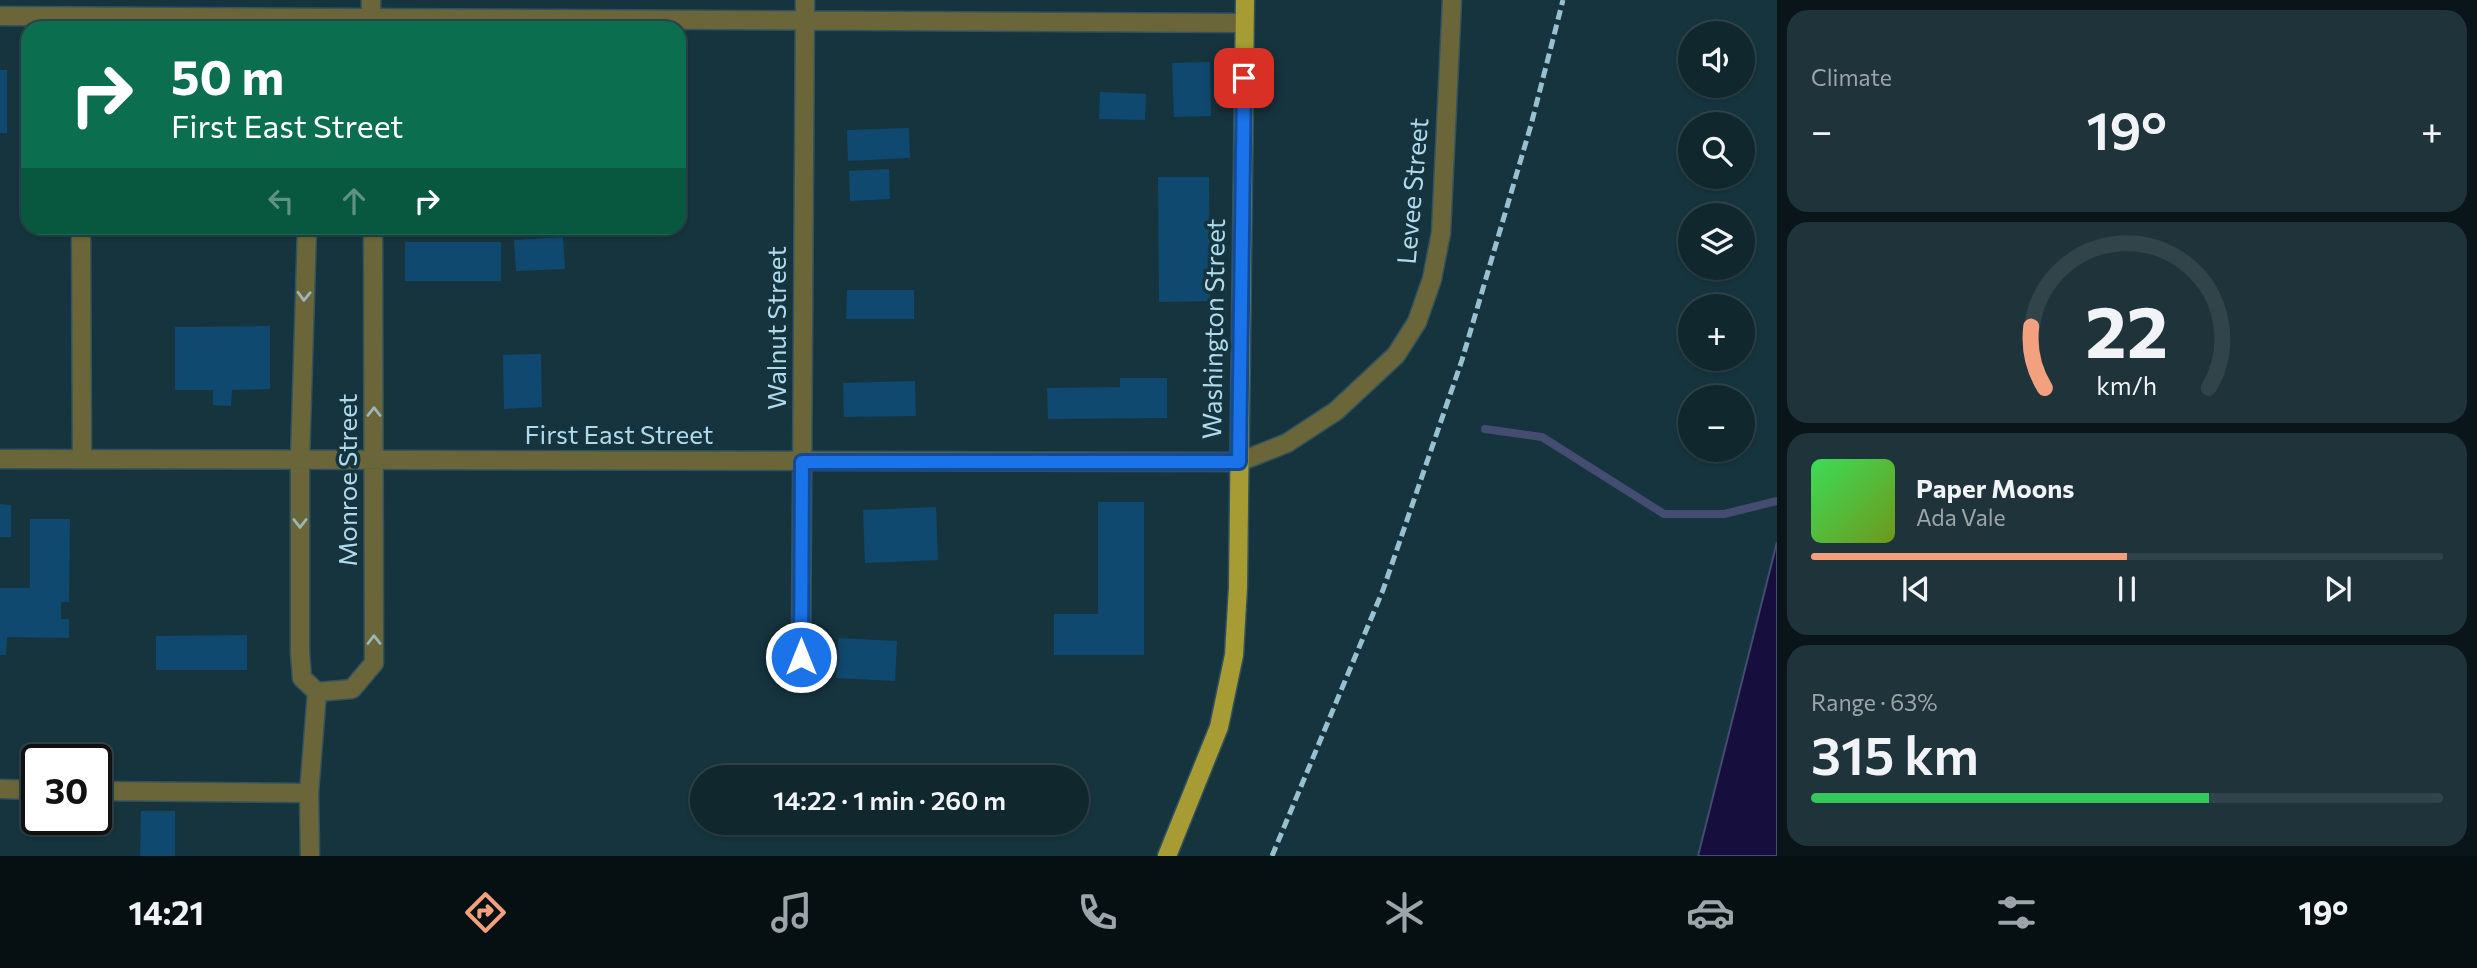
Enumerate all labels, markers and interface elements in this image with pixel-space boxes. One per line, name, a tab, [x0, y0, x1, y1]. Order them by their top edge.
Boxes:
map controls	[1678, 21, 1755, 462]
button: sound	[1678, 21, 1755, 98]
text: 50 m	[171, 45, 284, 105]
pin	[1214, 48, 1274, 108]
icon: right	[56, 49, 147, 140]
icon: arrive	[1225, 59, 1263, 97]
text: Climate	[1811, 63, 1892, 91]
text: 19°	[2086, 97, 2167, 161]
text: First East Street	[171, 105, 403, 145]
text: −	[1811, 106, 1833, 153]
text: +	[2421, 106, 2443, 153]
button: search	[1678, 112, 1755, 189]
street label: Levee Street	[1390, 116, 1433, 265]
icon: left	[262, 182, 300, 220]
icon: ahead	[335, 182, 373, 220]
icon: right	[408, 182, 446, 220]
button: layers	[1678, 203, 1755, 280]
street label: Washington Street	[1195, 218, 1230, 439]
street label: Walnut Street	[760, 246, 791, 410]
text: 22	[2086, 285, 2168, 374]
one-way arrow	[297, 290, 312, 301]
button: +	[1678, 294, 1755, 371]
text: km/h	[2097, 370, 2157, 400]
button: −	[1678, 385, 1755, 462]
street label: Monroe Street	[331, 394, 362, 566]
one-way arrow	[366, 406, 382, 417]
street label: First East Street	[525, 418, 713, 449]
text: Paper Moons	[1916, 472, 2074, 503]
text: Ada Vale	[1916, 503, 2006, 531]
one-way arrow	[292, 518, 308, 529]
icon: previous	[1897, 570, 1935, 608]
icon: pause	[2108, 570, 2146, 608]
icon: next	[2319, 570, 2357, 608]
position arrow	[764, 620, 838, 694]
one-way arrow	[366, 634, 382, 644]
text: Range · 63%	[1811, 688, 1937, 716]
text: 315 km	[1811, 722, 1979, 786]
speed limit sign: 30	[21, 744, 112, 835]
text: 14:22 · 1 min · 260 m	[773, 784, 1006, 815]
icon: directions	[461, 888, 510, 937]
icon: music	[767, 888, 816, 937]
icon: phone	[1073, 888, 1122, 937]
icon: climate	[1380, 888, 1429, 937]
icon: car	[1686, 888, 1735, 937]
icon: filters	[1992, 888, 2041, 937]
text: 14:21	[129, 892, 204, 932]
text: 19°	[2298, 892, 2348, 932]

